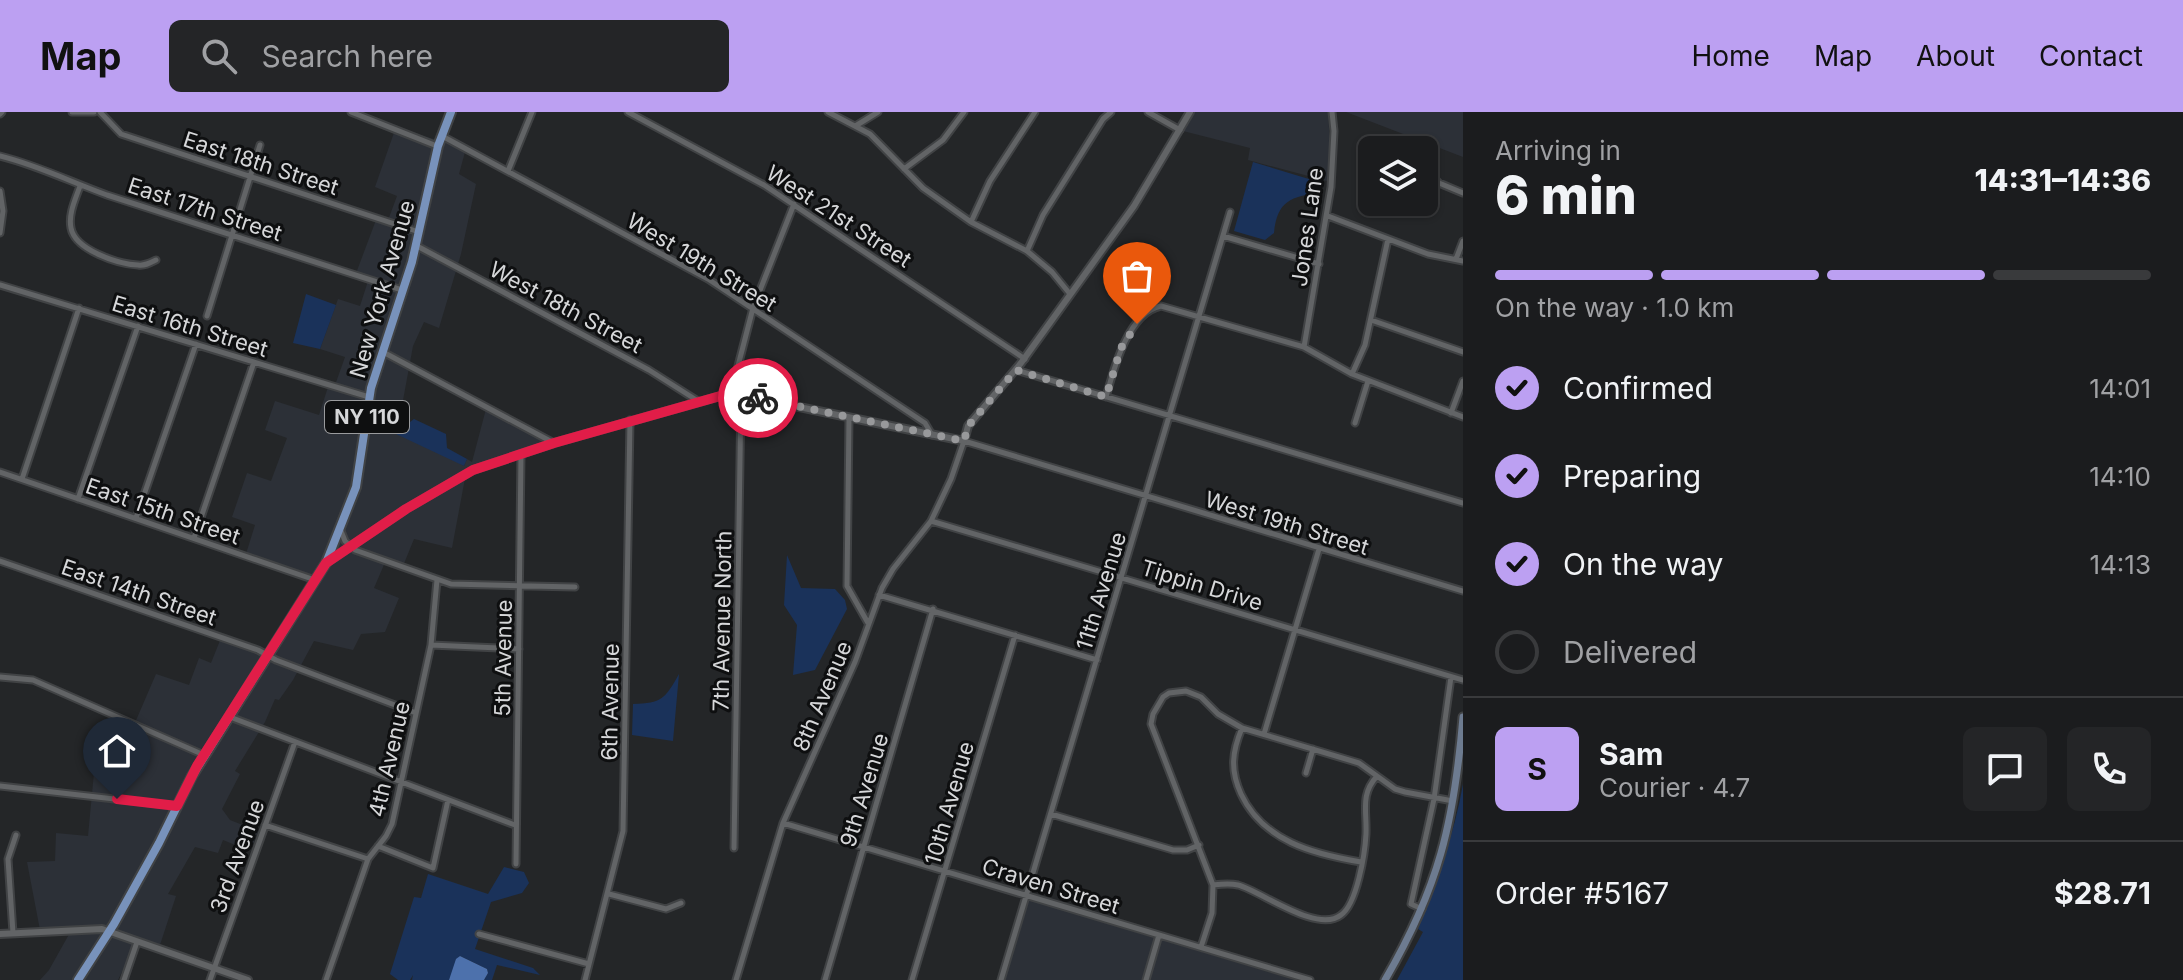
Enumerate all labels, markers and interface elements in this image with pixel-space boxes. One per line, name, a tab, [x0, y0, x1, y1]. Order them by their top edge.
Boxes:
search box	[169, 20, 729, 92]
text: Map	[40, 33, 121, 79]
icon: search	[197, 34, 241, 78]
text: Search here	[261, 38, 433, 74]
text: Home	[1691, 39, 1770, 73]
text: Map	[1814, 39, 1872, 73]
text: About	[1916, 39, 1995, 73]
text: Contact	[2039, 39, 2143, 73]
street label: East 18th Street	[180, 126, 342, 200]
text: Arriving in	[1495, 135, 1621, 166]
map controls	[1358, 136, 1438, 216]
button: layers	[1358, 136, 1438, 216]
street label: West 21st Street	[762, 159, 916, 273]
text: 14:31–14:36	[1975, 162, 2151, 198]
text: 6 min	[1495, 164, 1637, 227]
street label: Jones Lane	[1286, 166, 1328, 288]
street label: East 17th Street	[125, 172, 285, 246]
street label: New York Avenue	[344, 197, 420, 381]
street label: West 19th Street	[623, 207, 781, 317]
pin	[1103, 242, 1171, 324]
icon: bag	[1115, 254, 1159, 298]
street label: West 18th Street	[485, 256, 647, 358]
street label: East 16th Street	[109, 290, 271, 362]
text: On the way · 1.0 km	[1495, 292, 1734, 323]
courier	[718, 358, 798, 438]
icon: check	[1495, 366, 1539, 410]
text: Confirmed	[1563, 370, 1713, 406]
text: 14:01	[2089, 373, 2151, 404]
icon: bike	[736, 376, 780, 420]
road number: NY 110	[325, 401, 409, 433]
icon: check	[1495, 454, 1539, 498]
text: Preparing	[1563, 458, 1701, 494]
text: 14:10	[2089, 461, 2151, 492]
street label: East 15th Street	[82, 472, 244, 550]
street label: West 19th Street	[1202, 486, 1372, 560]
street label: 11th Avenue	[1071, 529, 1131, 653]
street label: 7th Avenue North	[707, 530, 737, 712]
icon: check	[1495, 542, 1539, 586]
text: On the way	[1563, 546, 1723, 582]
text: 14:13	[2090, 549, 2151, 580]
street label: East 14th Street	[58, 553, 220, 631]
street label: Tippin Drive	[1138, 554, 1266, 616]
street label: 5th Avenue	[489, 599, 517, 717]
text: Delivered	[1563, 634, 1697, 670]
street label: 8th Avenue	[787, 637, 857, 755]
street label: 6th Avenue	[596, 643, 624, 761]
street label: 4th Avenue	[363, 699, 415, 819]
pin	[83, 717, 151, 799]
button: chat	[1963, 727, 2047, 811]
button: phone	[2067, 727, 2151, 811]
icon: home	[95, 729, 139, 773]
street label: 9th Avenue	[834, 730, 894, 850]
text: Sam	[1599, 736, 1663, 772]
street label: 10th Avenue	[919, 738, 979, 868]
text: S	[1527, 751, 1547, 787]
text: Courier · 4.7	[1599, 772, 1750, 803]
street label: 3rd Avenue	[205, 796, 269, 916]
street label: Craven Street	[979, 853, 1123, 919]
text: Order #5167	[1495, 875, 1669, 911]
text: $28.71	[2054, 875, 2151, 911]

